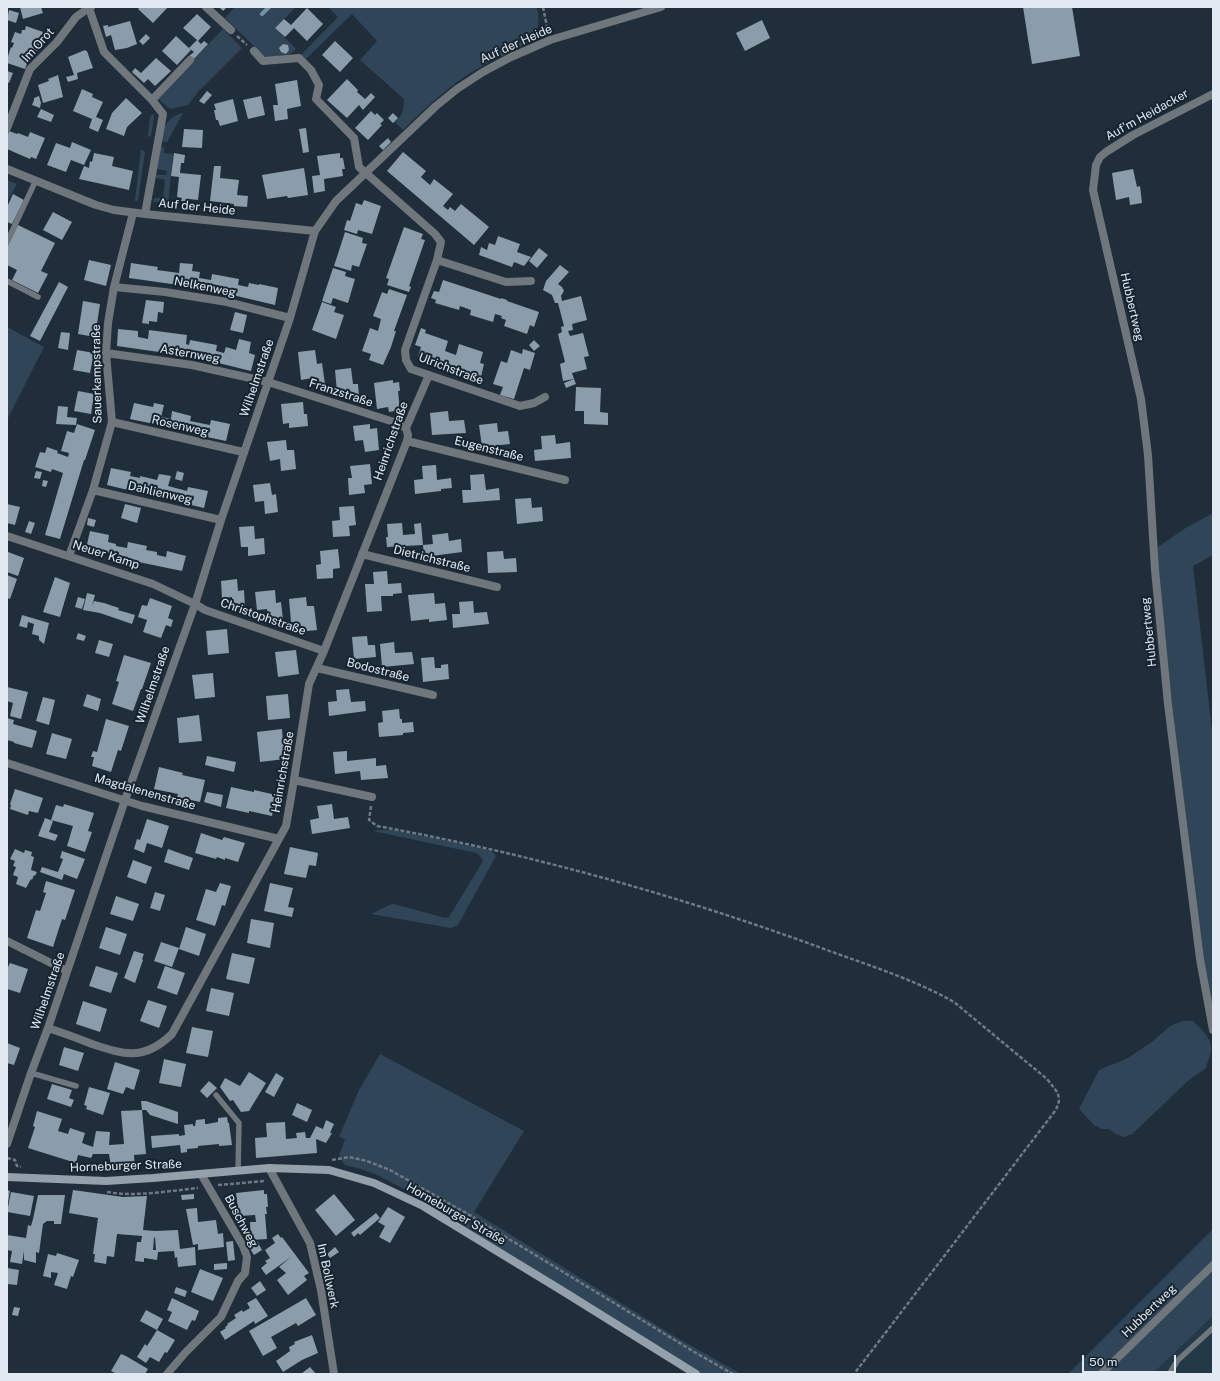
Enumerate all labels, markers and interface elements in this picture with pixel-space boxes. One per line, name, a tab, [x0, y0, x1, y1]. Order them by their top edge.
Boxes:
street label: Auf der Heide	[478, 22, 554, 66]
street label: Im Orot	[19, 25, 57, 65]
street label: Auf'm Heidacker	[1103, 86, 1191, 144]
street label: Auf der Heide	[158, 196, 236, 218]
street label: Hubbertweg	[1117, 271, 1147, 343]
street label: Nelkenweg	[173, 274, 237, 300]
street label: Sauerkampstraße	[89, 324, 105, 424]
street label: Wilhelmstraße	[237, 337, 277, 419]
street label: Asternweg	[159, 342, 221, 366]
street label: Ulrichstraße	[416, 350, 486, 388]
street label: Franzstraße	[307, 376, 375, 410]
street label: Heinrichstraße	[371, 400, 411, 482]
street label: Rosenweg	[150, 412, 210, 440]
street label: Eugenstraße	[453, 433, 525, 465]
street label: Dahlienweg	[127, 479, 193, 507]
street label: Neuer Kamp	[71, 537, 141, 573]
street label: Dietrichstraße	[392, 542, 472, 576]
street label: Christophstraße	[218, 596, 308, 638]
street label: Hubbertweg	[1138, 596, 1160, 668]
street label: Wilhelmstraße	[133, 644, 173, 726]
street label: Bodostraße	[345, 655, 411, 685]
street label: Heinrichstraße	[269, 730, 297, 814]
street label: Magdalenenstraße	[93, 771, 197, 813]
street label: Wilhelmstraße	[28, 950, 68, 1032]
street label: Horneburger Straße	[70, 1157, 182, 1175]
street label: Horneburger Straße	[404, 1180, 508, 1248]
street label: Buschweg	[221, 1192, 261, 1250]
street label: Im Bollwerk	[314, 1242, 342, 1310]
street label: Hubbertweg	[1119, 1282, 1179, 1340]
scale bar	[1084, 1347, 1178, 1373]
text: 50 m	[1089, 1355, 1117, 1369]

